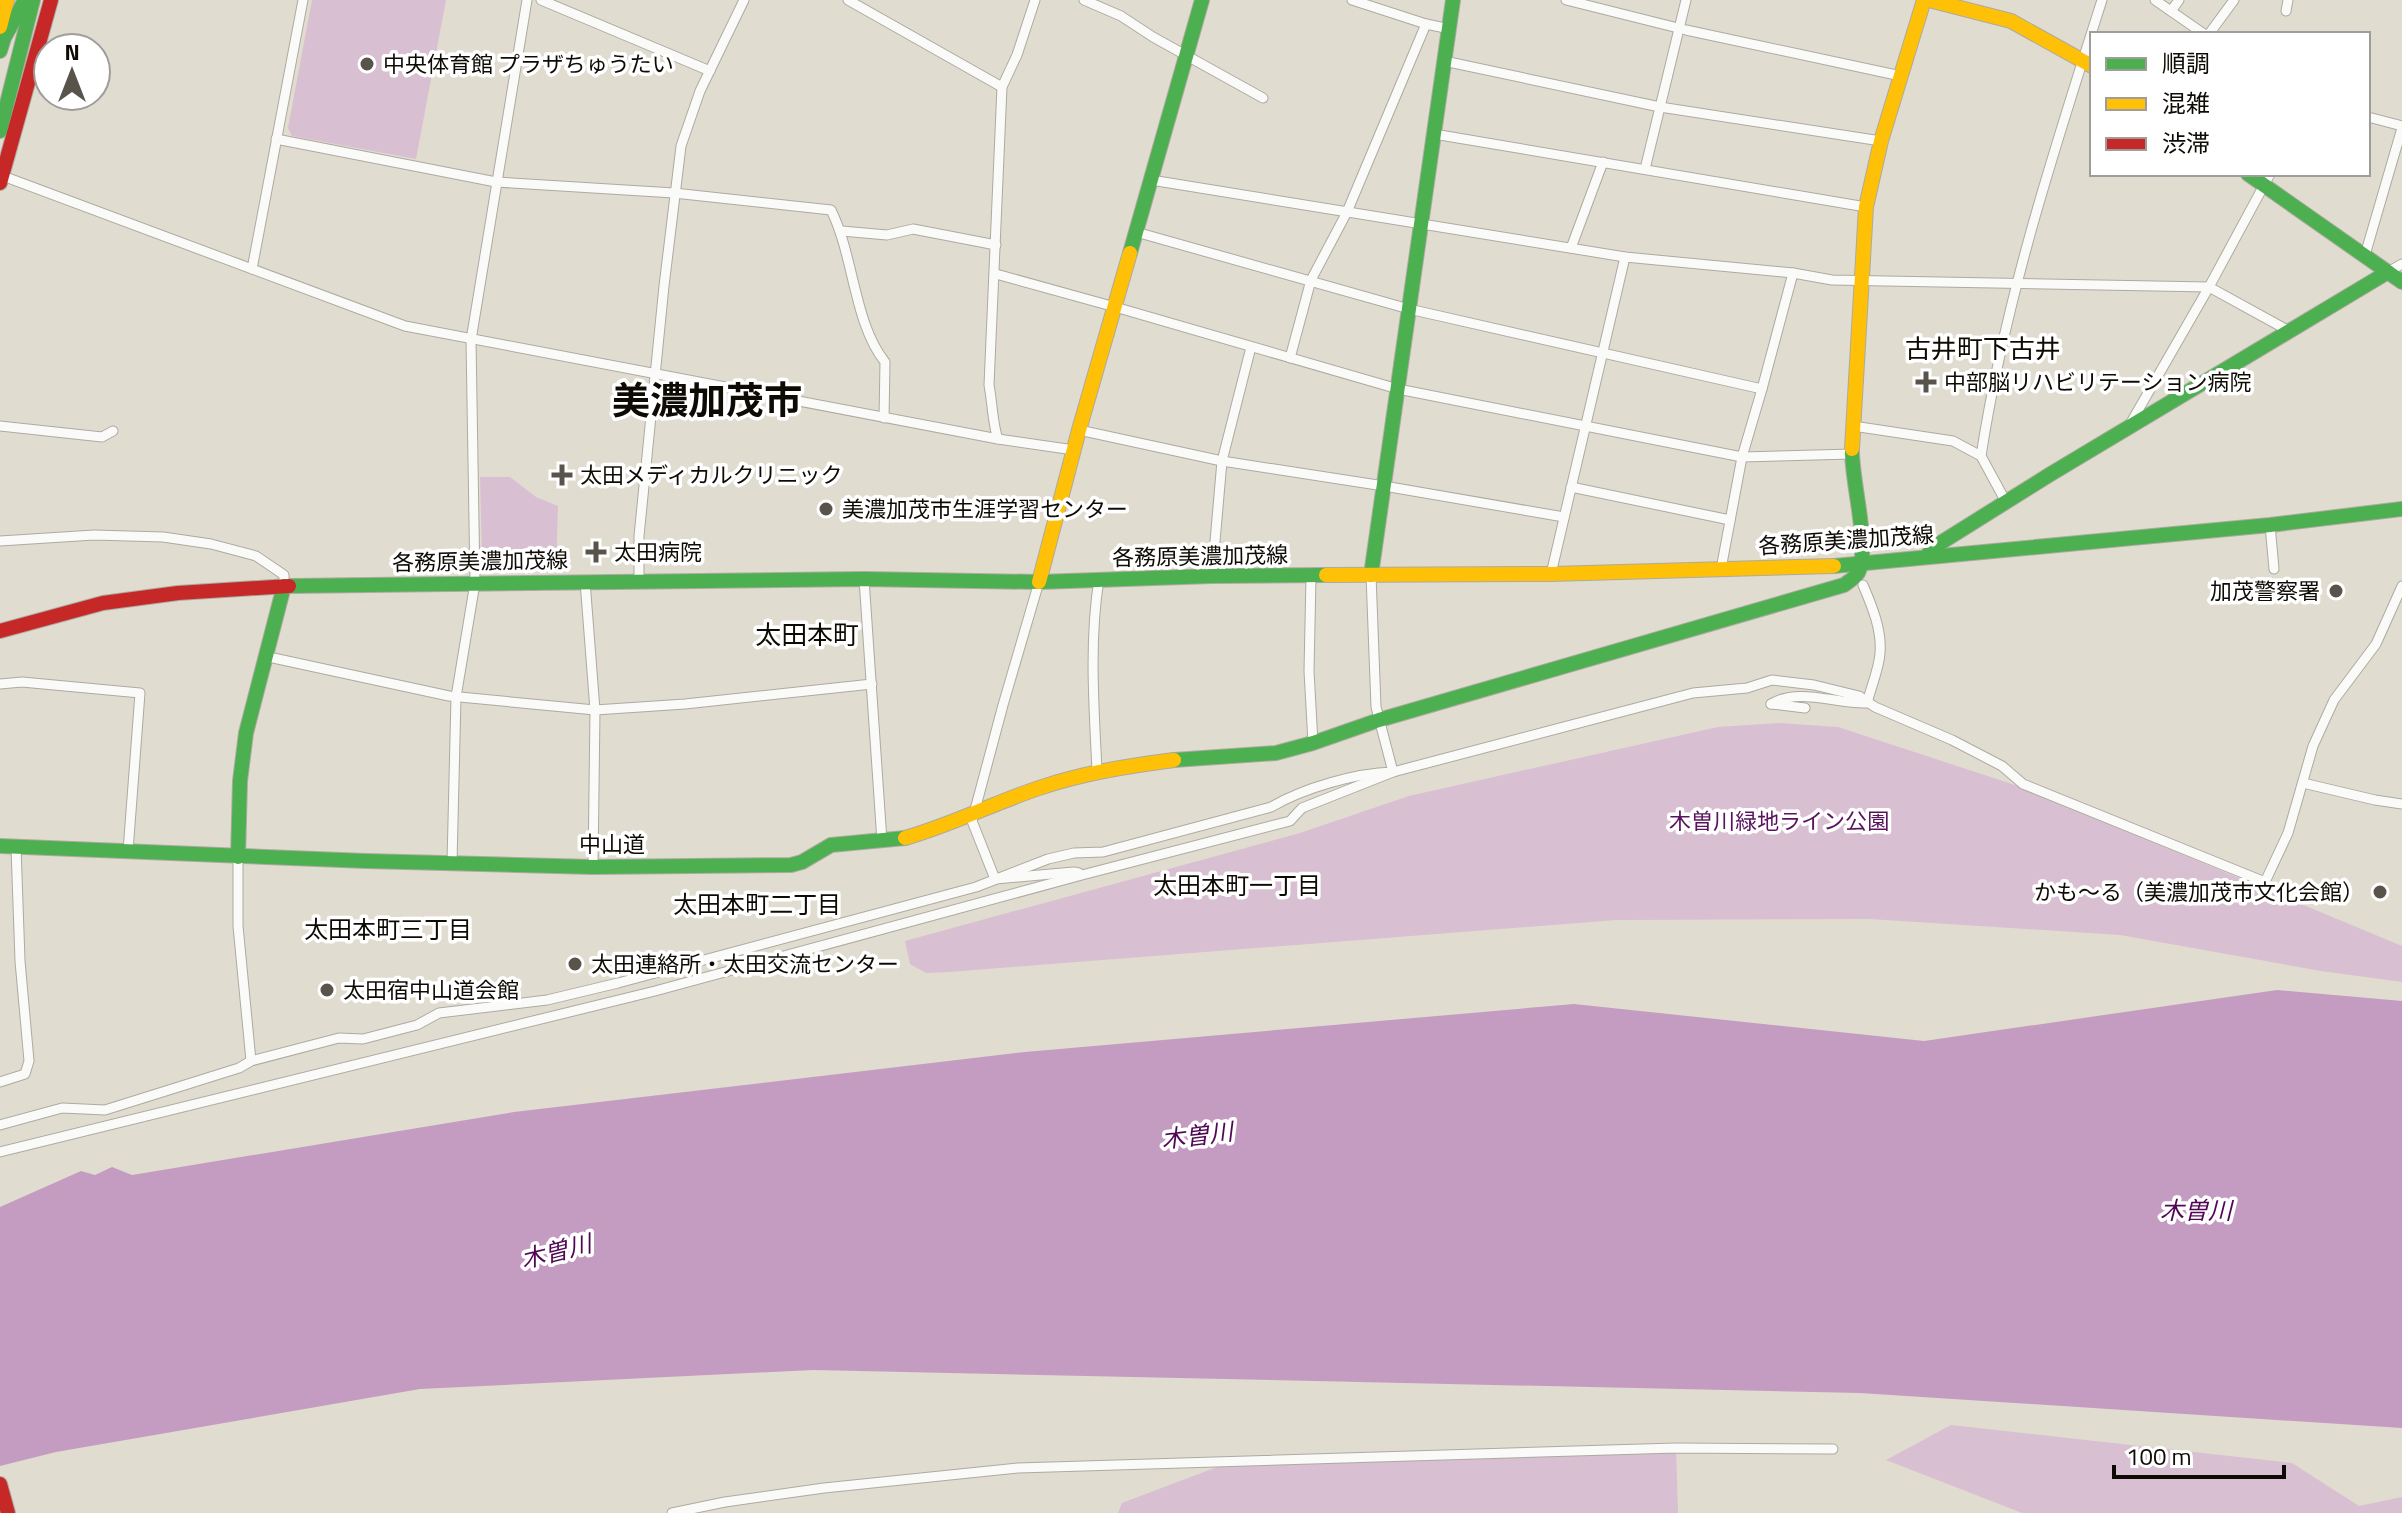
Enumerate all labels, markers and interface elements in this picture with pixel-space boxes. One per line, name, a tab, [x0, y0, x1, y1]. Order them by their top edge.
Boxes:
north arrow	[32, 32, 112, 112]
legend	[2090, 32, 2370, 176]
text: N	[64, 35, 80, 69]
text: 順調	[2162, 45, 2210, 81]
place label: 中央体育館 プラザちゅうたい	[383, 47, 674, 81]
marker: 中央体育館 プラザちゅうたい	[358, 55, 376, 73]
text: 混雑	[2162, 85, 2210, 121]
text: 渋滞	[2162, 125, 2210, 161]
district label: 古井町下古井	[1905, 329, 2061, 368]
place label: 中部脳リハビリテーション病院	[1944, 365, 2252, 399]
district label: 美濃加茂市	[612, 371, 802, 429]
marker: 中部脳リハビリテーション病院	[1915, 371, 1937, 393]
place label: 太田メディカルクリニック	[580, 458, 842, 492]
marker: 太田メディカルクリニック	[551, 464, 573, 486]
place label: 美濃加茂市生涯学習センター	[842, 492, 1128, 526]
marker: 美濃加茂市生涯学習センター	[817, 500, 835, 518]
street label: 各務原美濃加茂線	[1757, 517, 1935, 563]
place label: 太田病院	[614, 535, 702, 569]
street label: 各務原美濃加茂線	[1112, 537, 1288, 575]
marker: 太田病院	[585, 541, 607, 563]
street label: 各務原美濃加茂線	[392, 542, 568, 580]
place label: 加茂警察署	[2210, 574, 2320, 608]
marker: 加茂警察署	[2327, 582, 2345, 600]
district label: 太田本町	[755, 615, 859, 654]
park label: 木曽川緑地ライン公園	[1669, 804, 1889, 838]
street label: 中山道	[579, 827, 645, 861]
district label: 太田本町一丁目	[1153, 867, 1321, 903]
place label: かも～る（美濃加茂市文化会館）	[2034, 875, 2364, 909]
marker: かも～る（美濃加茂市文化会館）	[2371, 883, 2389, 901]
district label: 太田本町二丁目	[673, 886, 841, 922]
district label: 太田本町三丁目	[304, 911, 472, 947]
place label: 太田連絡所・太田交流センター	[591, 947, 899, 981]
marker: 太田連絡所・太田交流センター	[566, 955, 584, 973]
place label: 太田宿中山道会館	[343, 973, 519, 1007]
marker: 太田宿中山道会館	[318, 981, 336, 999]
water label: 木曽川	[1159, 1112, 1238, 1157]
water label: 木曽川	[2160, 1192, 2235, 1228]
water label: 木曽川	[517, 1224, 598, 1277]
scale bar	[2114, 1429, 2284, 1479]
text: 100 m	[2126, 1438, 2192, 1474]

